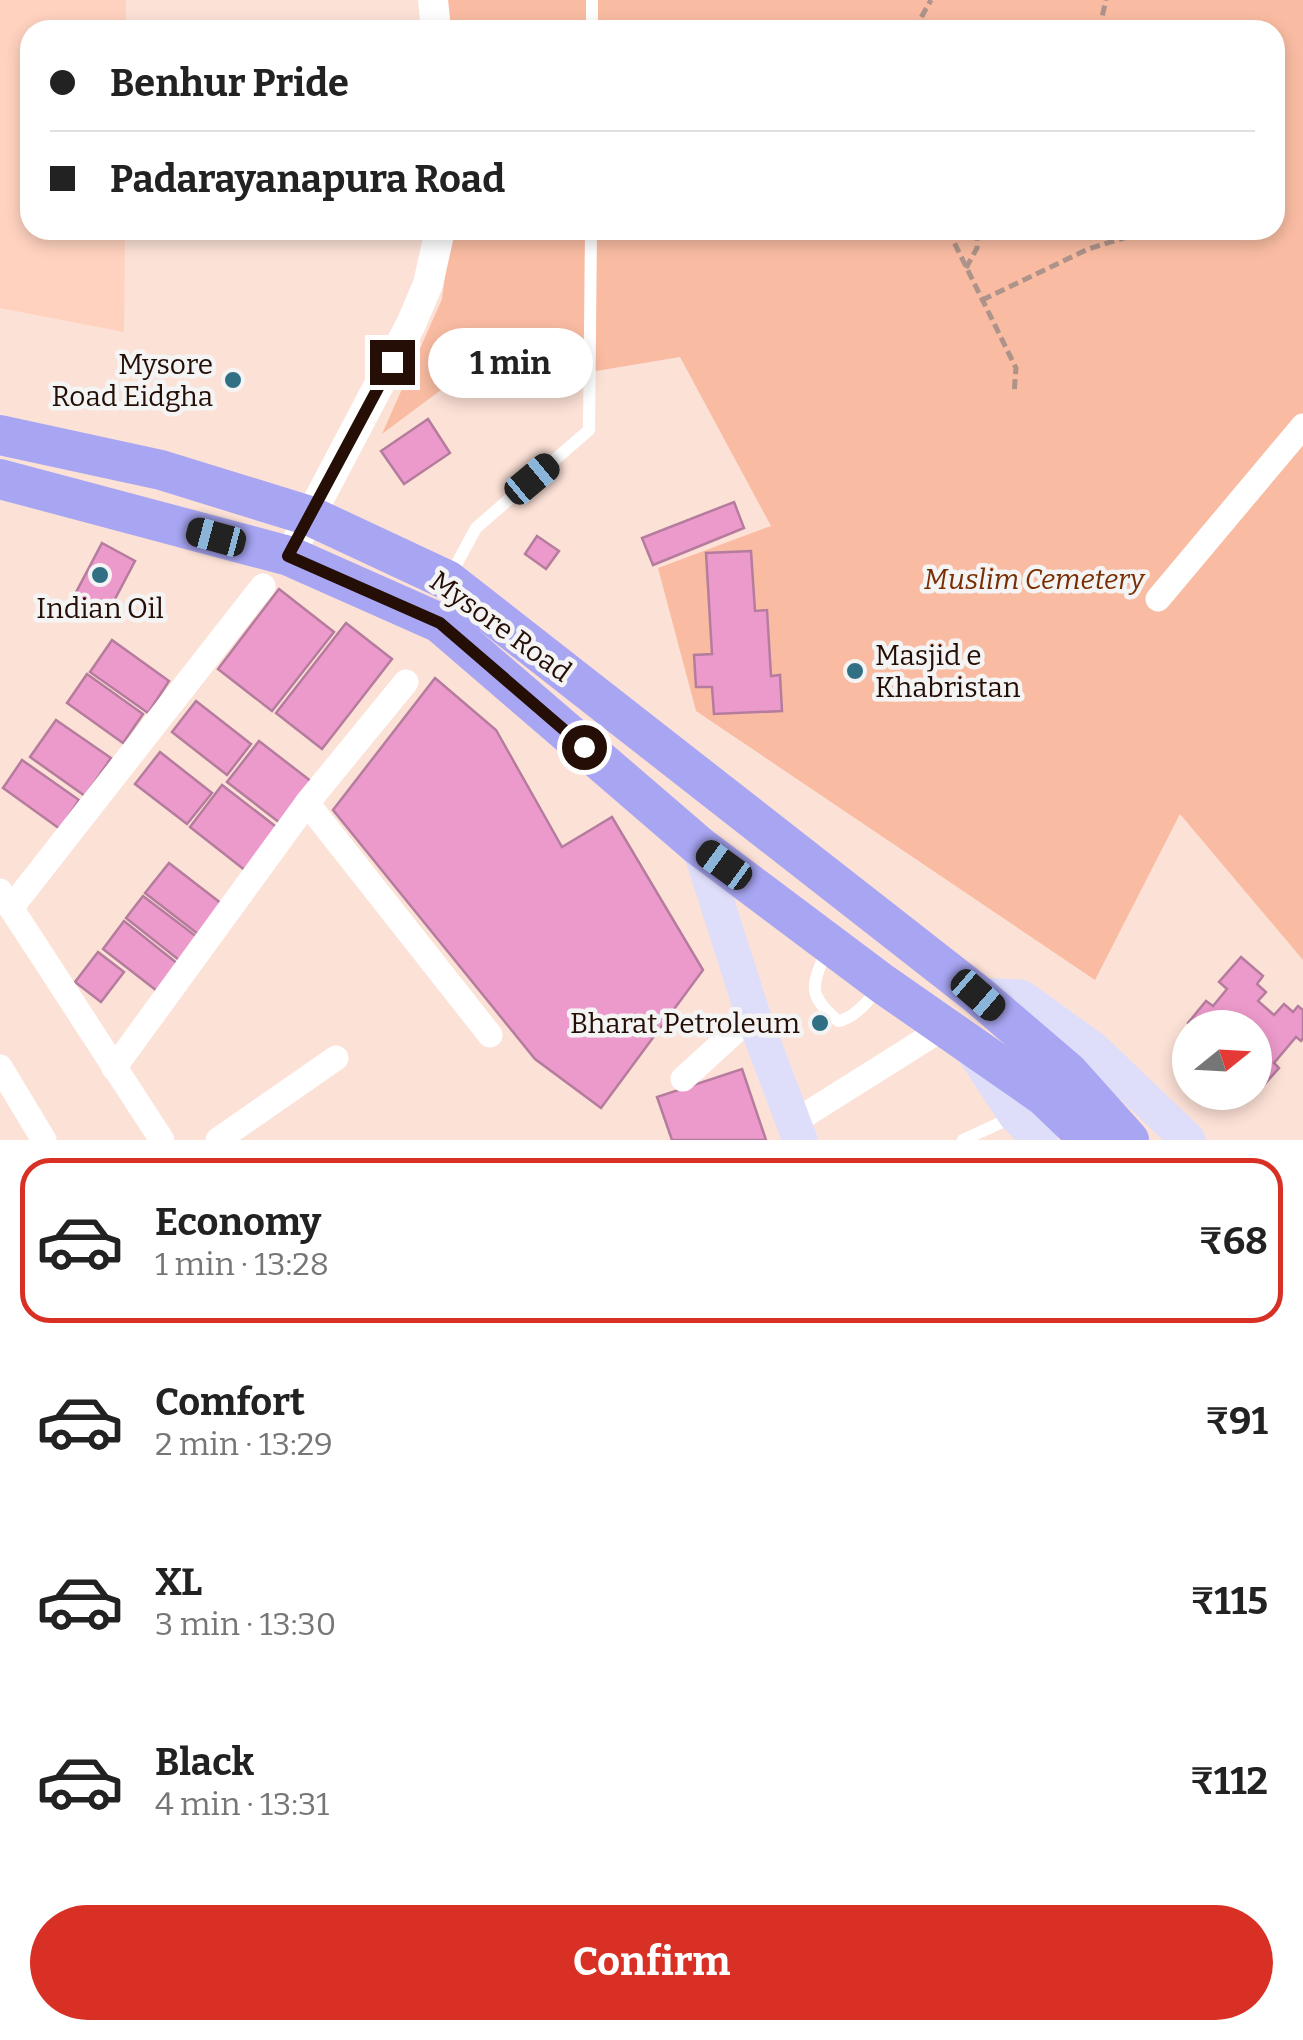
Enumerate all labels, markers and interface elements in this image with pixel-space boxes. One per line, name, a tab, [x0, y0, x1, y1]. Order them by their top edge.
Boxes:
text: Benhur Pride	[110, 60, 349, 106]
text: Padarayanapura Road	[110, 156, 505, 202]
callout: 1 min	[427, 327, 592, 397]
route end	[370, 340, 415, 385]
text: 1 min	[470, 344, 551, 382]
place label: Mysore Road Eidgha	[51, 348, 213, 413]
marker: Mysore Road Eidgha	[222, 369, 244, 391]
car	[499, 448, 565, 510]
car	[183, 515, 249, 559]
park label: Muslim Cemetery	[924, 563, 1146, 596]
marker: Indian Oil	[89, 564, 111, 586]
street label: Mysore Road	[424, 564, 578, 689]
place label: Indian Oil	[36, 592, 164, 625]
place label: Masjid e Khabristan	[875, 639, 1021, 704]
marker: Masjid e Khabristan	[844, 660, 866, 682]
route start	[562, 725, 607, 770]
car	[691, 835, 757, 895]
car	[946, 964, 1010, 1026]
place label: Bharat Petroleum	[570, 1007, 800, 1040]
north arrow	[1172, 1010, 1272, 1110]
map controls	[1172, 1010, 1272, 1110]
marker: Bharat Petroleum	[809, 1012, 831, 1034]
icon: car	[35, 1196, 125, 1286]
text: Economy	[155, 1199, 321, 1245]
text: ₹68	[1199, 1218, 1268, 1264]
text: 1 min · 13:28	[155, 1245, 329, 1283]
icon: car	[35, 1376, 125, 1466]
text: Comfort	[155, 1379, 305, 1425]
text: ₹91	[1205, 1398, 1268, 1444]
text: 2 min · 13:29	[155, 1425, 333, 1463]
icon: car	[35, 1556, 125, 1646]
text: XL	[155, 1559, 202, 1605]
text: ₹115	[1191, 1578, 1268, 1624]
text: 3 min · 13:30	[155, 1605, 336, 1643]
icon: car	[35, 1736, 125, 1826]
text: Black	[155, 1739, 254, 1785]
text: ₹112	[1190, 1758, 1268, 1804]
text: 4 min · 13:31	[155, 1785, 329, 1823]
button: Confirm	[30, 1905, 1273, 2020]

